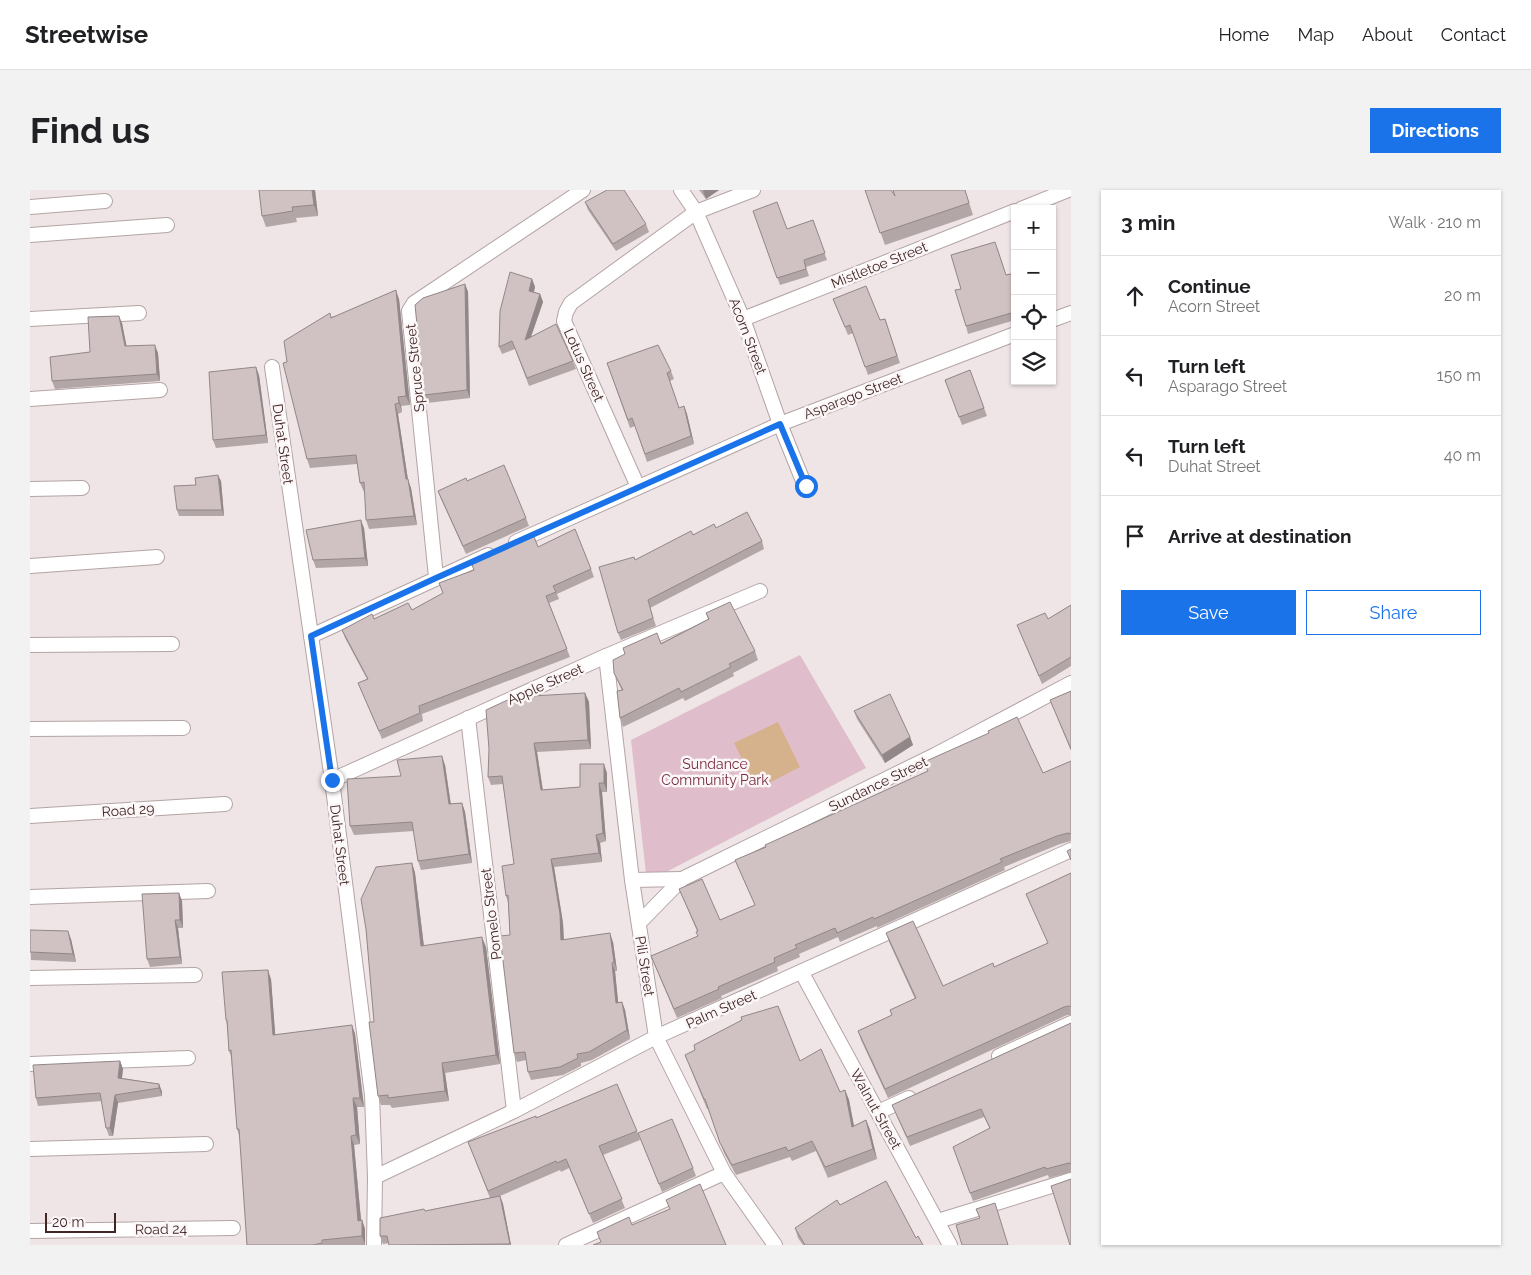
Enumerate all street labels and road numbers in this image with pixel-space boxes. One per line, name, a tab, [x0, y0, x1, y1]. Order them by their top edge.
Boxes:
street label: Mistletoe Street	[829, 238, 930, 292]
street label: Acorn Street	[726, 295, 770, 377]
street label: Spruce Street	[402, 323, 428, 413]
street label: Lotus Street	[561, 326, 607, 404]
street label: Asparago Street	[801, 370, 905, 422]
street label: Duhat Street	[269, 403, 297, 486]
street label: Apple Street	[505, 660, 586, 708]
street label: Sundance Street	[826, 753, 930, 815]
street label: Road 29	[101, 800, 155, 820]
street label: Duhat Street	[327, 804, 353, 887]
street label: Pomelo Street	[477, 867, 505, 961]
street label: Pili Street	[632, 935, 658, 998]
street label: Palm Street	[683, 986, 759, 1032]
street label: Walnut Street	[847, 1066, 905, 1152]
street label: Road 24	[135, 1221, 188, 1237]

